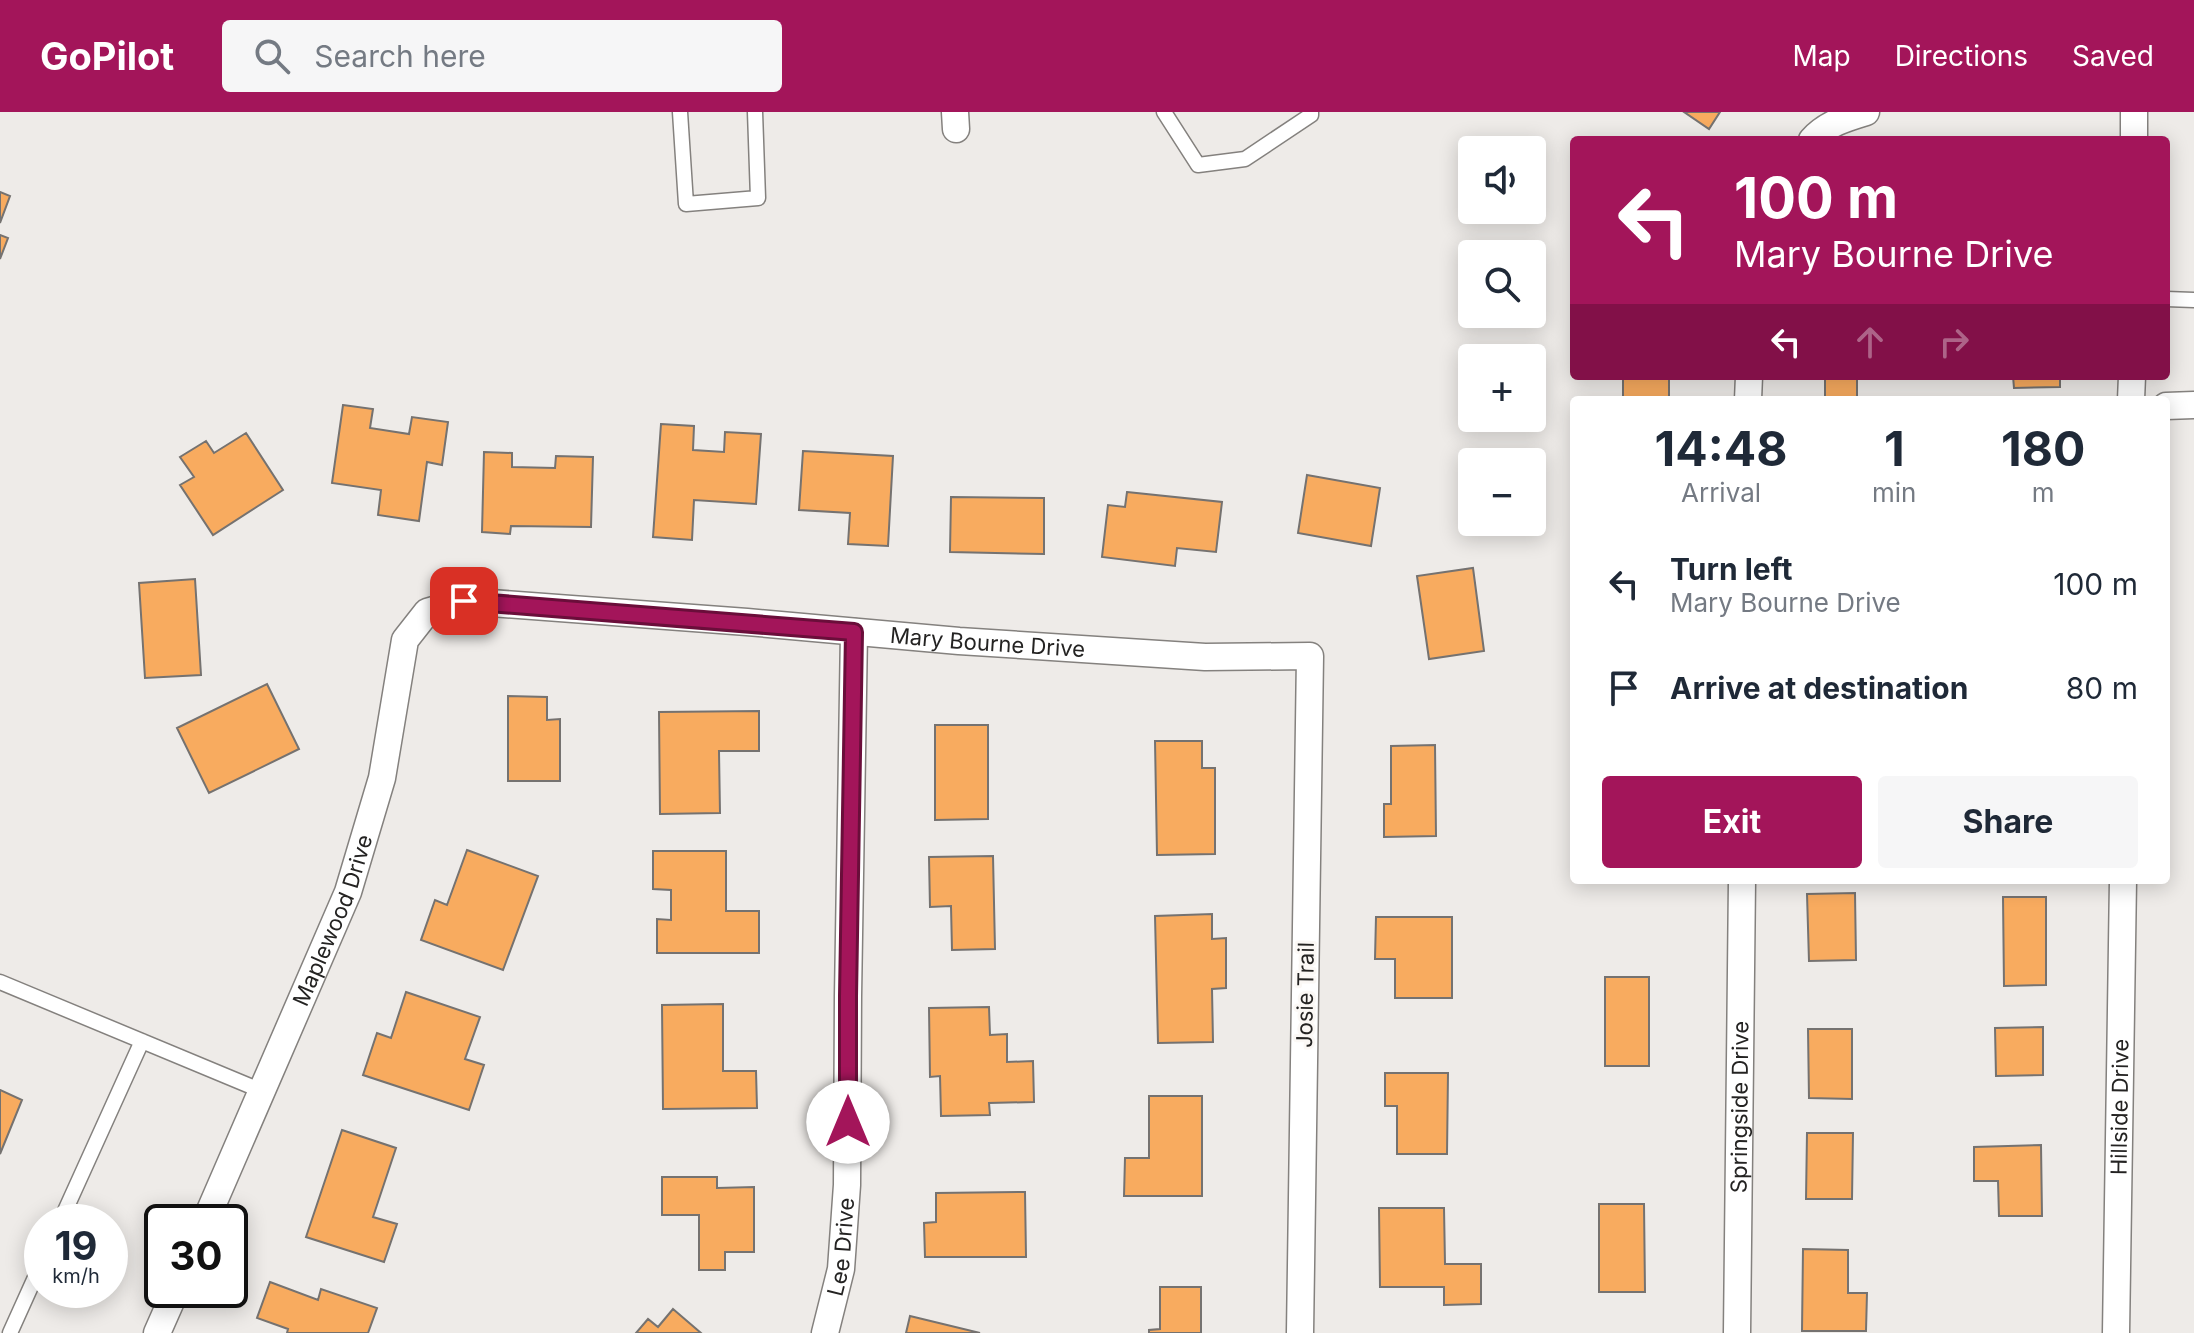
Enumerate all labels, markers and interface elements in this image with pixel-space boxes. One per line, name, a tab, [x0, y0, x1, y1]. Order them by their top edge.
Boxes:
search box	[222, 20, 782, 92]
text: GoPilot	[40, 33, 174, 79]
icon: search	[250, 34, 294, 78]
text: Search here	[314, 38, 486, 74]
text: Map	[1792, 39, 1851, 73]
text: Directions	[1895, 39, 2028, 73]
text: Saved	[2072, 39, 2154, 73]
map controls	[1458, 136, 1546, 536]
button: sound	[1458, 136, 1546, 224]
text: 100 m	[1734, 164, 1898, 232]
icon: left	[1602, 168, 1706, 272]
text: Mary Bourne Drive	[1734, 232, 2053, 276]
button: search	[1458, 240, 1546, 328]
icon: left	[1764, 320, 1808, 364]
icon: ahead	[1848, 320, 1892, 364]
icon: right	[1932, 320, 1976, 364]
button: +	[1458, 344, 1546, 432]
text: 14:48	[1655, 419, 1787, 478]
text: 1	[1884, 419, 1905, 478]
text: 180	[2001, 419, 2085, 478]
button: −	[1458, 448, 1546, 536]
text: Arrival	[1681, 477, 1761, 508]
text: min	[1872, 477, 1916, 508]
text: m	[2032, 477, 2055, 508]
text: Turn left	[1670, 551, 1792, 587]
icon: left	[1602, 562, 1646, 606]
text: 100 m	[2053, 566, 2138, 602]
pin	[430, 567, 498, 635]
icon: arrive	[442, 579, 486, 623]
text: Mary Bourne Drive	[1670, 587, 1901, 618]
street label: Mary Bourne Drive	[889, 622, 1086, 662]
icon: arrive	[1602, 666, 1646, 710]
text: Arrive at destination	[1670, 670, 1968, 706]
text: 80 m	[2066, 670, 2138, 706]
button: Exit	[1602, 776, 1862, 868]
button: Share	[1878, 776, 2138, 868]
street label: Maplewood Drive	[287, 832, 377, 1010]
street label: Josie Trail	[1291, 942, 1319, 1048]
street label: Springside Drive	[1726, 1021, 1753, 1193]
street label: Hillside Drive	[2105, 1039, 2134, 1175]
position arrow	[806, 1080, 890, 1164]
street label: Lee Drive	[822, 1197, 859, 1299]
speed limit sign: 30	[144, 1204, 248, 1308]
text: 19	[54, 1221, 98, 1270]
text: km/h	[52, 1264, 100, 1288]

